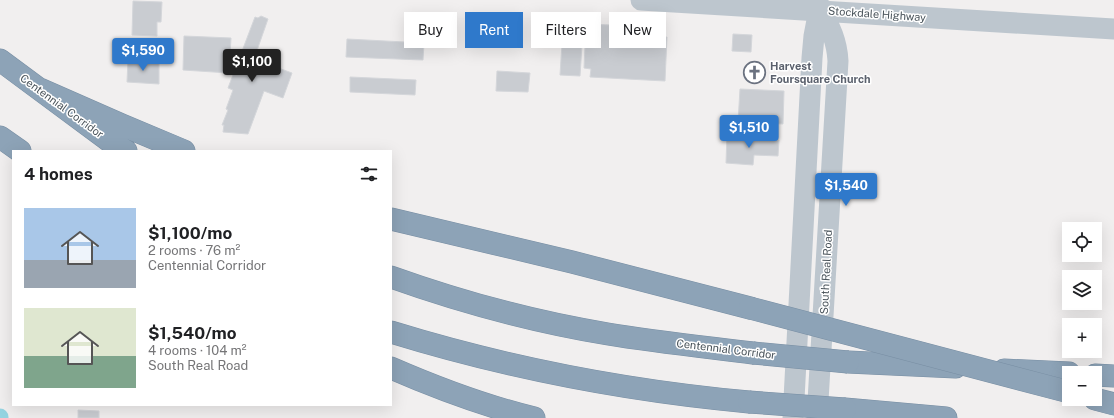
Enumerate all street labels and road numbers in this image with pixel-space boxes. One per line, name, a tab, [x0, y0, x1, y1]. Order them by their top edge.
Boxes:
street label: Stockdale Highway	[828, 5, 927, 23]
street label: Centennial Corridor	[18, 72, 106, 140]
street label: South Real Road	[818, 229, 834, 315]
street label: Centennial Corridor	[676, 337, 776, 361]

